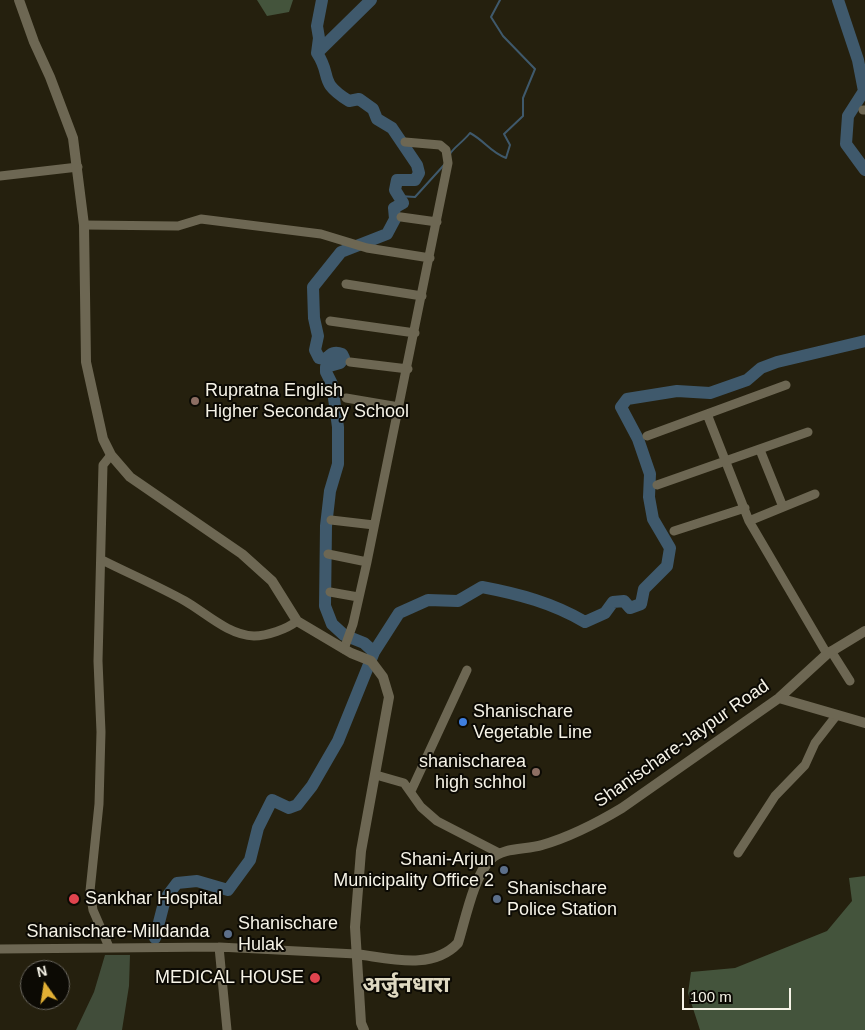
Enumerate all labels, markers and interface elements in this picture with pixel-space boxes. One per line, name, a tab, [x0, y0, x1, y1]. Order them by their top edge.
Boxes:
place label: Rupratna English Higher Secondary School	[205, 380, 409, 422]
marker: Rupratna English Higher Secondary School	[189, 395, 201, 407]
street label: Shanischare-Jaypur Road	[591, 675, 773, 813]
place label: Shanischare Vegetable Line	[473, 701, 592, 744]
marker: Shanischare Vegetable Line	[457, 716, 469, 728]
place label: shanischarea high schhol	[419, 751, 526, 794]
marker: shanischarea high schhol	[530, 766, 542, 778]
place label: Shani-Arjun Municipality Office 2	[333, 849, 494, 892]
marker: Shani-Arjun Municipality Office 2	[498, 864, 510, 876]
place label: Shanischare Police Station	[507, 878, 617, 921]
place label: Sankhar Hospital	[85, 888, 222, 910]
marker: Sankhar Hospital	[67, 892, 81, 906]
marker: Shanischare Police Station	[491, 893, 503, 905]
place label: Shanischare Hulak	[238, 913, 338, 956]
street label: Shanischare-Milldanda	[26, 921, 210, 943]
marker: Shanischare Hulak	[222, 928, 234, 940]
north arrow	[20, 960, 70, 1010]
text: N	[35, 962, 49, 980]
place label: MEDICAL HOUSE	[155, 967, 304, 989]
marker: MEDICAL HOUSE	[308, 971, 322, 985]
district label: अर्जुनधारा	[362, 973, 450, 999]
scale bar	[685, 978, 794, 1010]
text: 100 m	[690, 988, 732, 1005]

